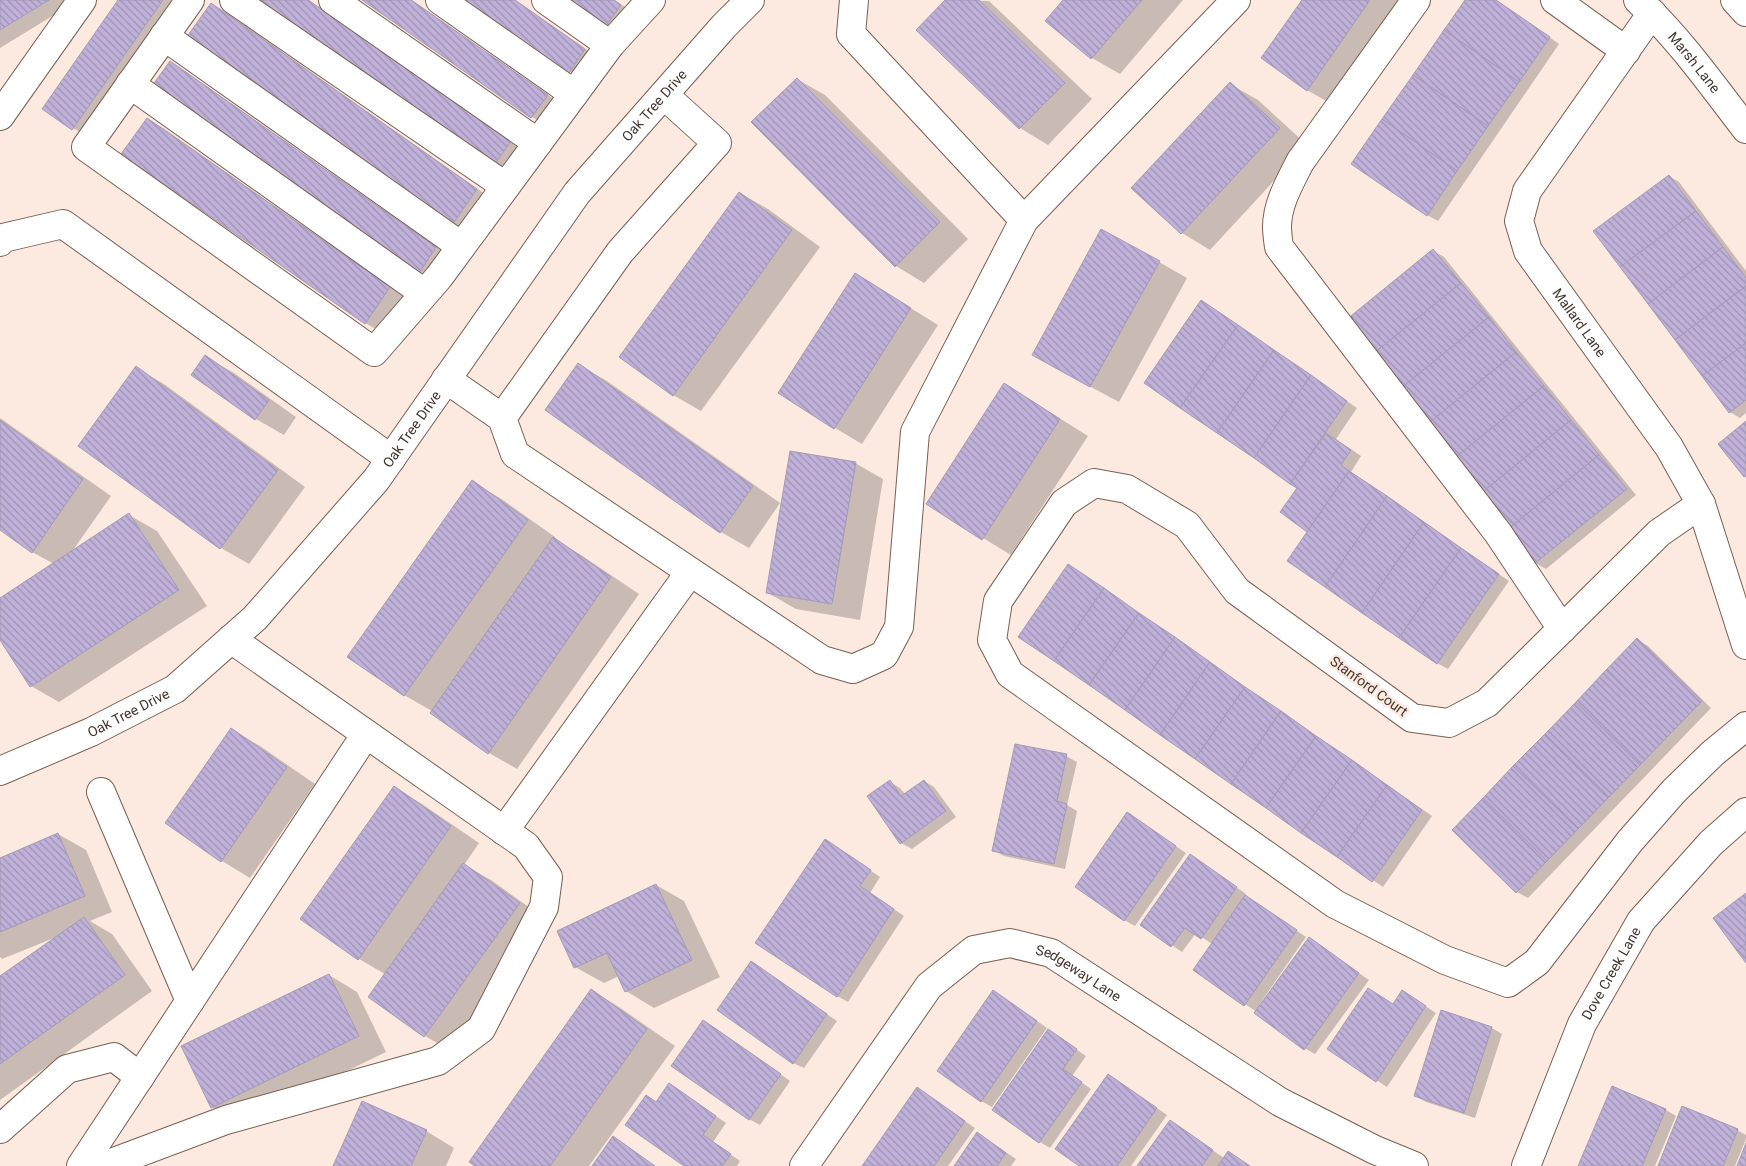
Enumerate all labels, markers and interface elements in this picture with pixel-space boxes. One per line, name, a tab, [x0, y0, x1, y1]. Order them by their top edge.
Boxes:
street label: Marsh Lane	[1665, 29, 1723, 96]
street label: Oak Tree Drive	[618, 66, 690, 144]
street label: Mallard Lane	[1549, 285, 1610, 360]
street label: Oak Tree Drive	[379, 388, 444, 471]
street label: Stanford Court	[1327, 653, 1411, 720]
street label: Oak Tree Drive	[85, 685, 172, 740]
street label: Dove Creek Lane	[1578, 924, 1644, 1023]
street label: Sedgeway Lane	[1034, 942, 1124, 1004]

